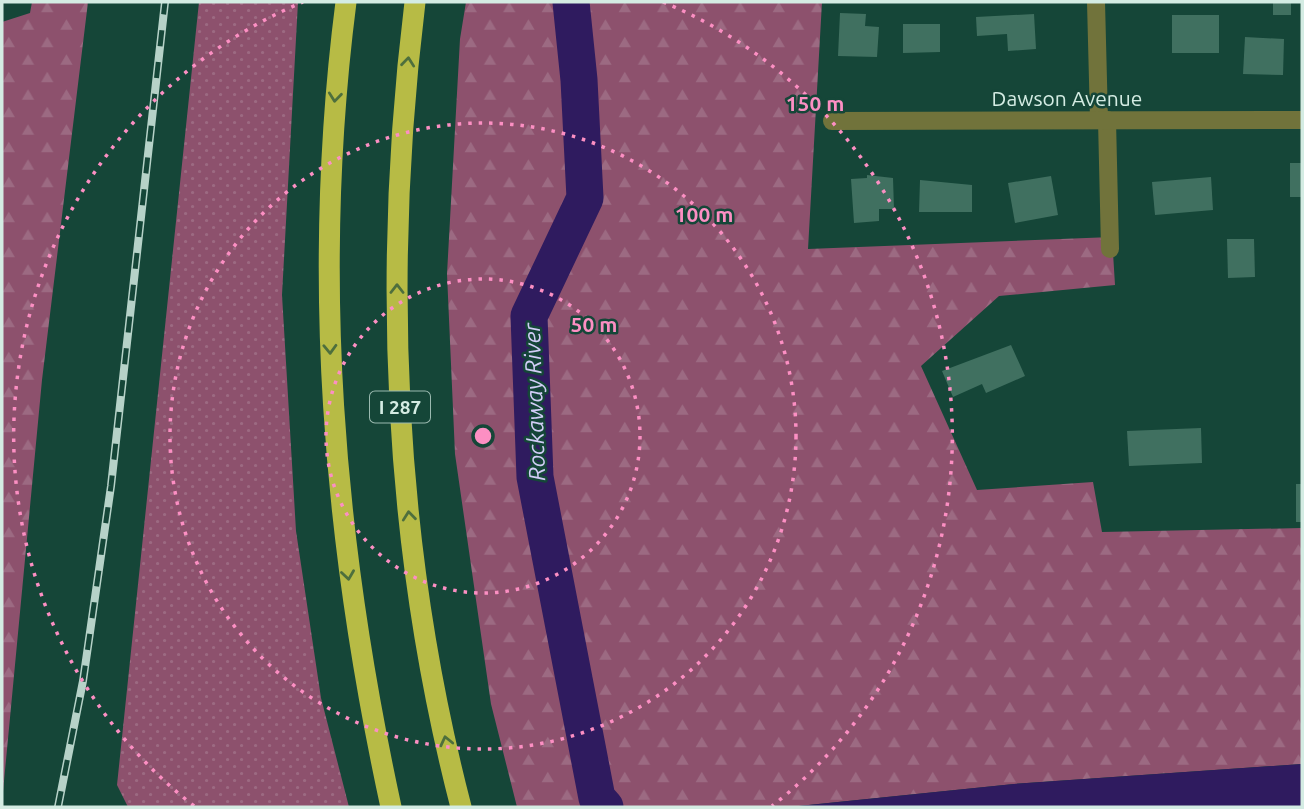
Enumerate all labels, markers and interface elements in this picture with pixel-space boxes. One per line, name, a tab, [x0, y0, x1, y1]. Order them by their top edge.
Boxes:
one-way arrow	[400, 56, 415, 68]
street label: Dawson Avenue	[992, 86, 1142, 110]
one-way arrow	[328, 91, 343, 103]
text: 150 m	[786, 91, 844, 115]
text: 100 m	[675, 202, 733, 226]
one-way arrow	[389, 284, 405, 294]
text: 50 m	[571, 312, 617, 336]
water label: Rockaway River	[519, 321, 549, 482]
one-way arrow	[322, 343, 337, 354]
road number: I 287	[370, 392, 430, 422]
centre of rings	[471, 424, 495, 448]
one-way arrow	[402, 510, 417, 522]
one-way arrow	[340, 569, 355, 581]
one-way arrow	[439, 735, 454, 747]

